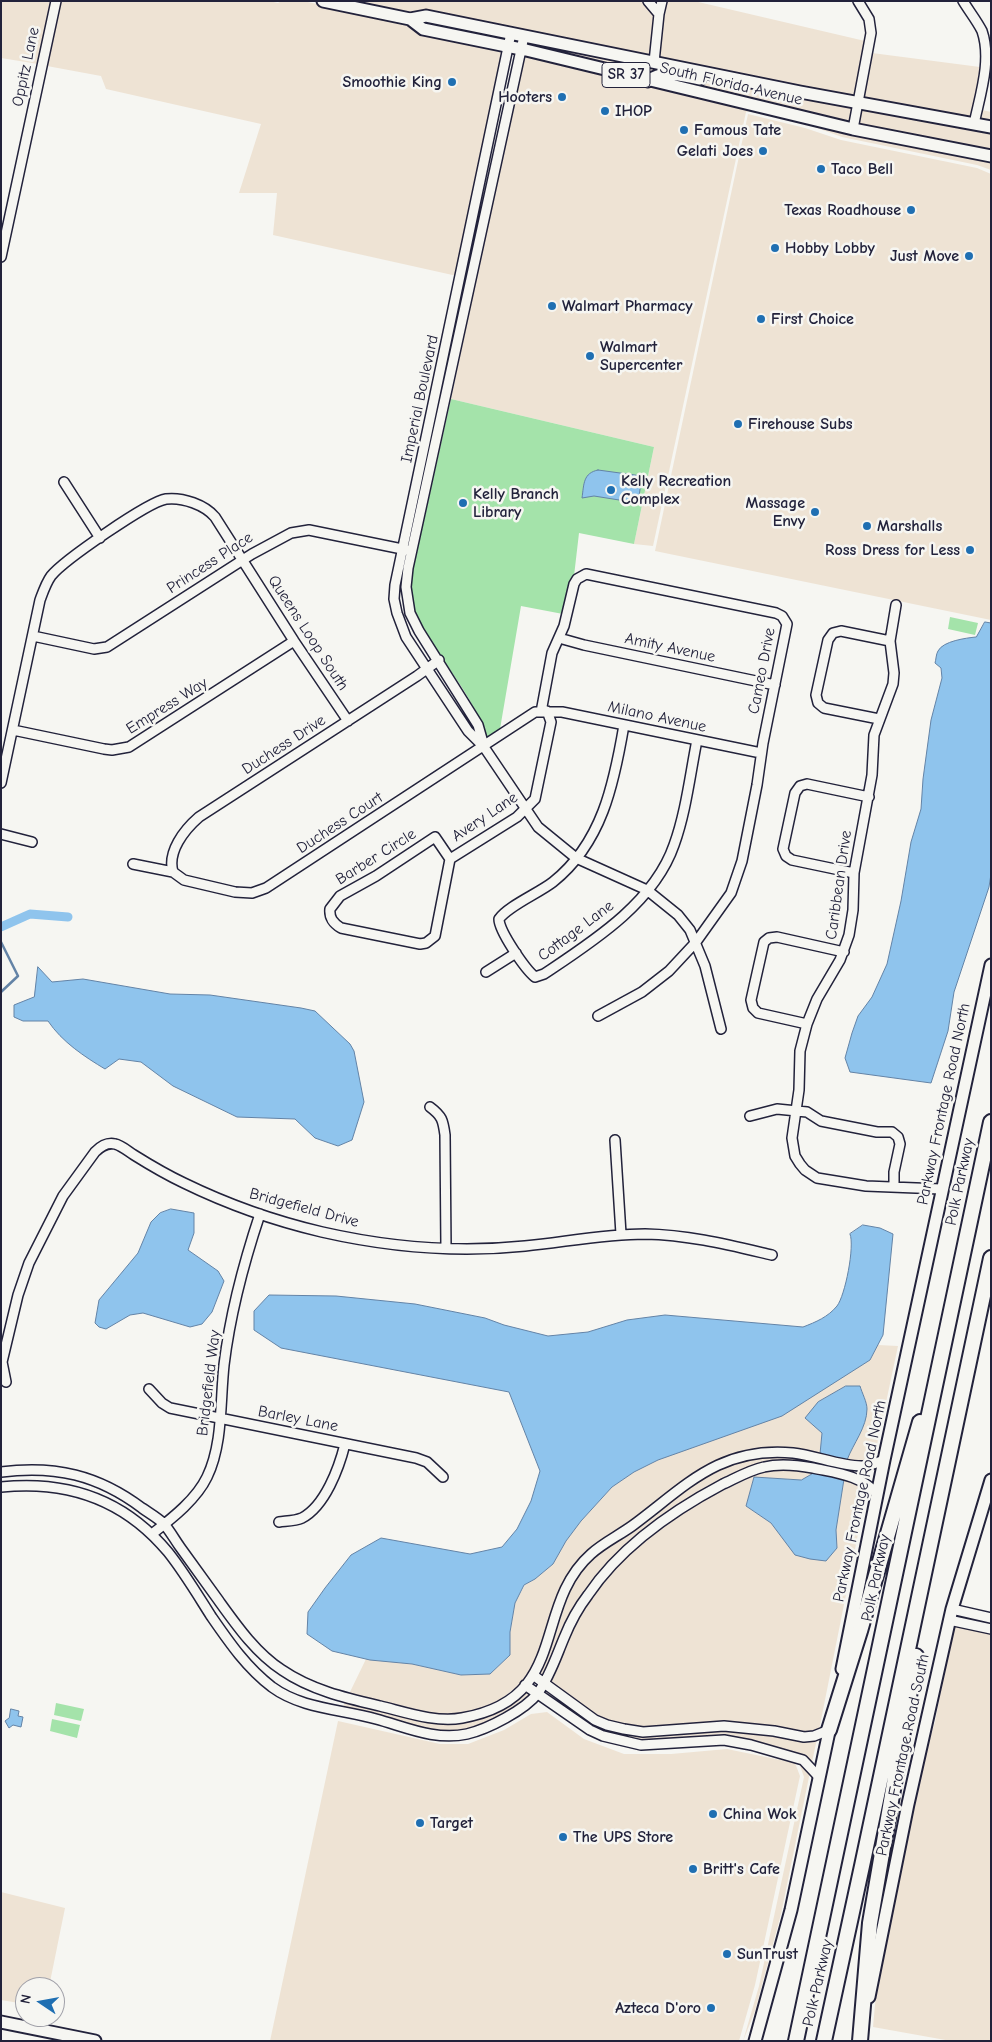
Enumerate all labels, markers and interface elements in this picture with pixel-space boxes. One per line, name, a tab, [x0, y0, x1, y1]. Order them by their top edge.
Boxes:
street label: Oppitz Lane	[8, 26, 44, 108]
street label: South Florida Avenue	[658, 58, 804, 110]
road number: SR 37	[602, 62, 650, 88]
place label: Smoothie King	[343, 72, 442, 92]
marker: Smoothie King	[446, 76, 458, 88]
place label: Hooters	[498, 87, 552, 107]
marker: Hooters	[556, 91, 568, 103]
place label: IHOP	[615, 101, 652, 121]
marker: IHOP	[599, 105, 611, 117]
place label: Famous Tate	[694, 120, 781, 140]
marker: Famous Tate	[678, 124, 690, 136]
place label: Gelati Joes	[677, 141, 753, 161]
marker: Gelati Joes	[757, 145, 769, 157]
place label: Taco Bell	[831, 159, 893, 179]
marker: Taco Bell	[815, 163, 827, 175]
place label: Texas Roadhouse	[784, 200, 901, 220]
marker: Texas Roadhouse	[905, 204, 917, 216]
place label: Hobby Lobby	[785, 238, 875, 258]
marker: Hobby Lobby	[769, 242, 781, 254]
place label: Just Move	[890, 246, 959, 266]
marker: Just Move	[963, 250, 975, 262]
place label: Walmart Pharmacy	[562, 296, 693, 316]
marker: Walmart Pharmacy	[546, 300, 558, 312]
place label: First Choice	[771, 309, 854, 329]
marker: First Choice	[755, 313, 767, 325]
street label: Imperial Boulevard	[397, 333, 443, 465]
place label: Walmart Supercenter	[600, 337, 682, 375]
marker: Walmart Supercenter	[584, 350, 596, 362]
place label: Firehouse Subs	[748, 414, 853, 434]
marker: Firehouse Subs	[732, 418, 744, 430]
place label: Kelly Recreation Complex	[621, 471, 731, 509]
place label: Kelly Branch Library	[473, 484, 559, 522]
marker: Kelly Recreation Complex	[605, 484, 617, 496]
place label: Massage Envy	[746, 493, 805, 531]
marker: Kelly Branch Library	[457, 497, 469, 509]
marker: Massage Envy	[809, 506, 821, 518]
place label: Marshalls	[877, 516, 942, 536]
marker: Marshalls	[861, 520, 873, 532]
street label: Princess Place	[163, 528, 257, 598]
place label: Ross Dress for Less	[825, 540, 960, 560]
marker: Ross Dress for Less	[964, 544, 976, 556]
street label: Queens Loop South	[264, 572, 352, 694]
street label: Cameo Drive	[744, 626, 780, 716]
street label: Amity Avenue	[623, 629, 717, 667]
street label: Empress Way	[123, 673, 211, 739]
street label: Milano Avenue	[606, 697, 708, 737]
street label: Duchess Drive	[239, 711, 329, 779]
street label: Duchess Court	[293, 788, 387, 858]
street label: Avery Lane	[448, 788, 522, 846]
street label: Barber Circle	[332, 825, 420, 889]
street label: Caribbean Drive	[822, 829, 856, 941]
street label: Cottage Lane	[534, 896, 618, 966]
street label: Parkway Frontage Road North	[913, 1001, 975, 1207]
street label: Polk Parkway	[941, 1137, 979, 1227]
street label: Bridgefield Drive	[247, 1184, 361, 1232]
street label: Bridgefield Way	[193, 1329, 225, 1437]
street label: Parkway Frontage Road North	[829, 1398, 891, 1604]
street label: Barley Lane	[256, 1402, 340, 1436]
street label: Polk Parkway	[857, 1533, 895, 1623]
street label: Parkway Frontage Road South	[872, 1652, 934, 1858]
place label: China Wok	[723, 1804, 796, 1824]
marker: China Wok	[707, 1808, 719, 1820]
place label: Target	[430, 1813, 473, 1833]
marker: Target	[414, 1817, 426, 1829]
place label: The UPS Store	[573, 1827, 673, 1847]
marker: The UPS Store	[557, 1831, 569, 1843]
place label: Britt's Cafe	[703, 1859, 780, 1879]
marker: Britt's Cafe	[687, 1863, 699, 1875]
street label: Polk Parkway	[799, 1938, 837, 2028]
place label: SunTrust	[737, 1944, 798, 1964]
marker: SunTrust	[721, 1948, 733, 1960]
north arrow	[15, 1977, 65, 2027]
text: N	[17, 1993, 35, 2005]
place label: Azteca D'oro	[615, 1998, 701, 2018]
marker: Azteca D'oro	[705, 2002, 717, 2014]

